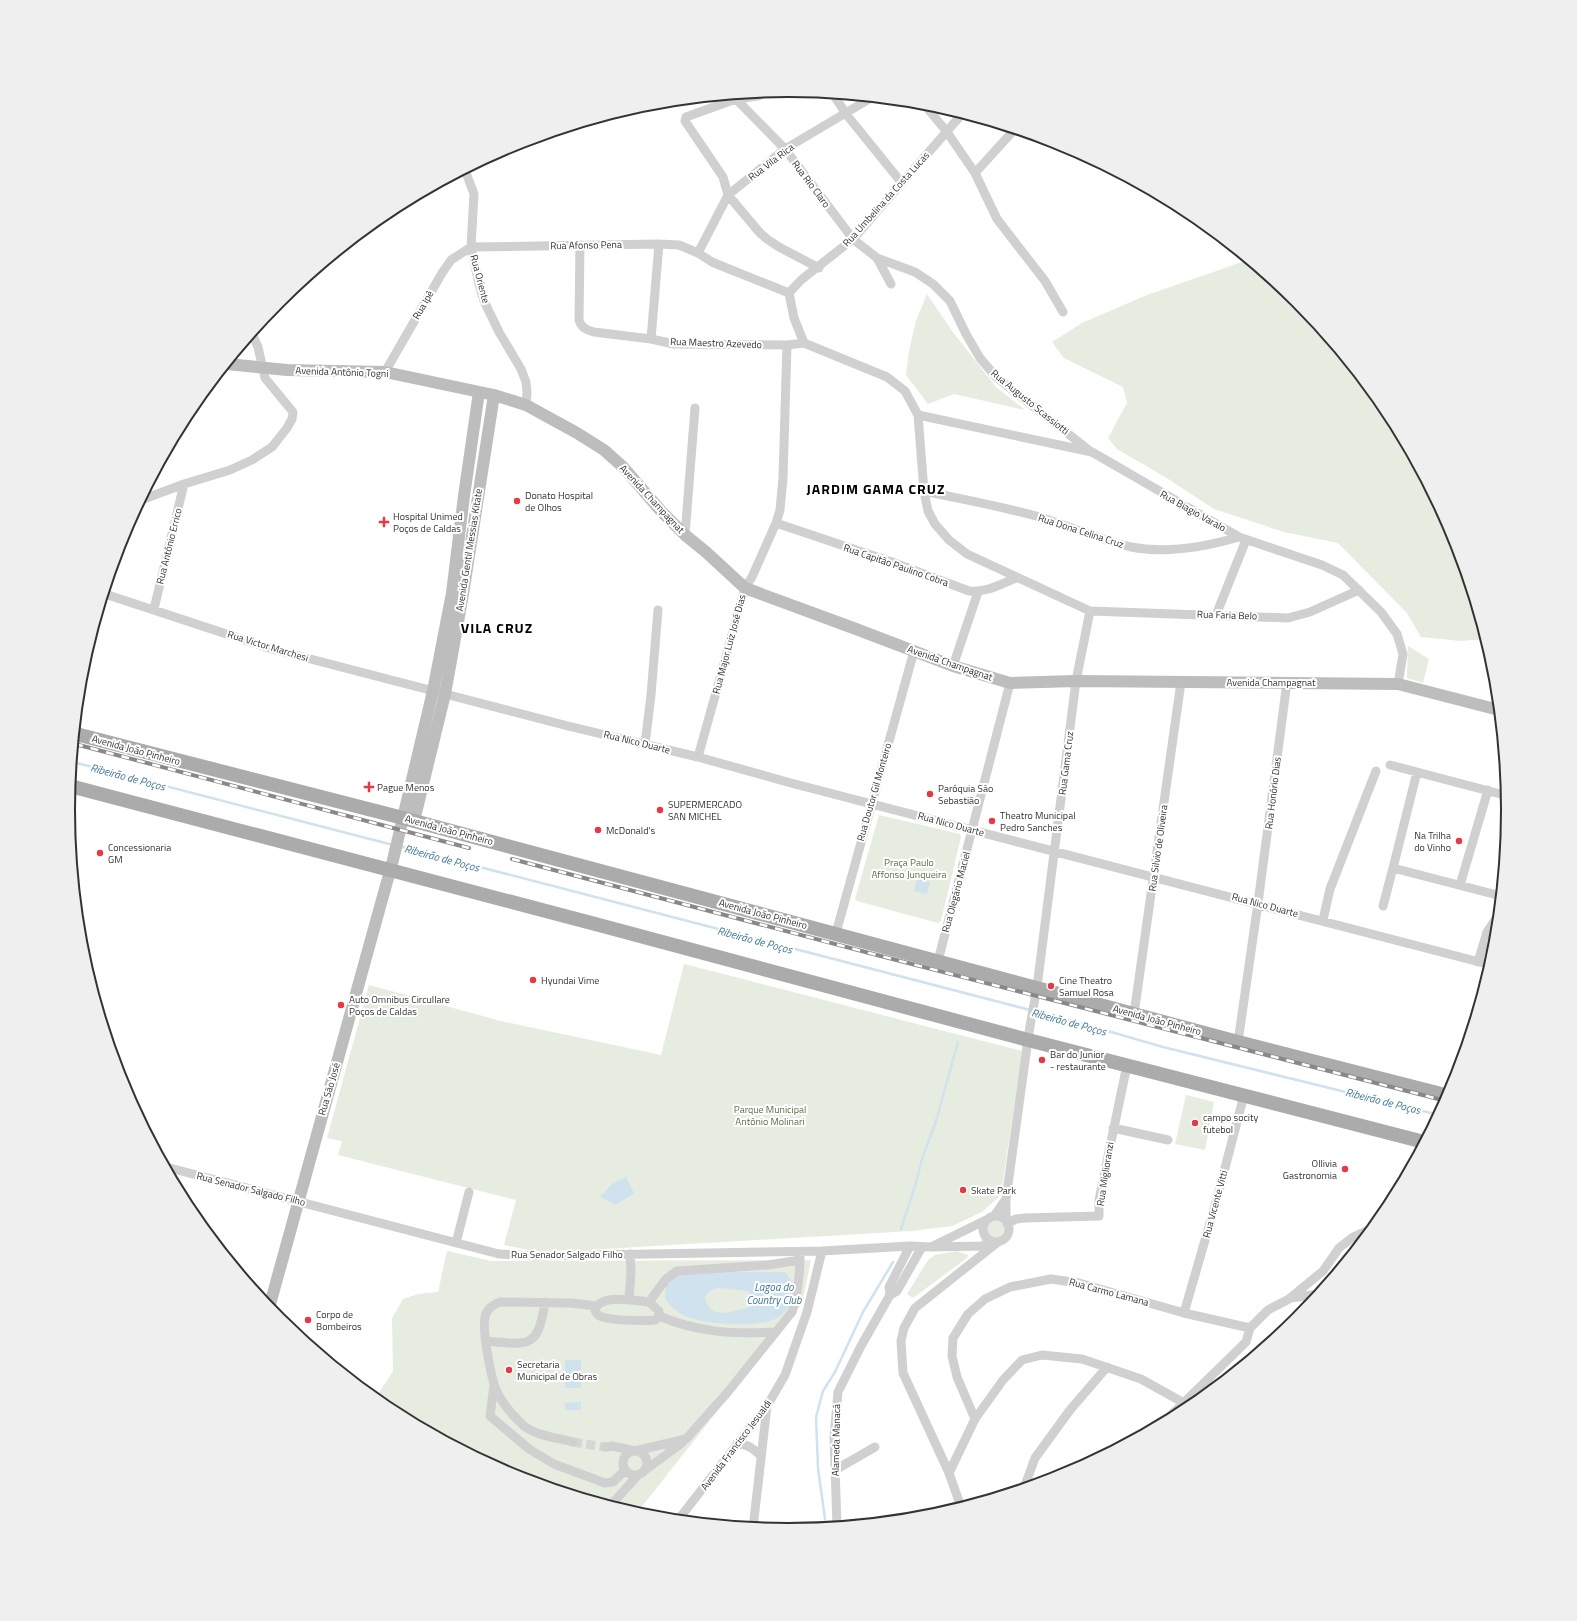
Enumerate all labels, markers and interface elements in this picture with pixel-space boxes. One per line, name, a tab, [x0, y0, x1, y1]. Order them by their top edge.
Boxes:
street label: Rua Vila Rica	[745, 140, 797, 184]
street label: Rua Umbelina da Costa Lucas	[839, 148, 933, 250]
street label: Rua Rio Claro	[788, 157, 834, 211]
street label: Rua Afonso Pena	[550, 237, 622, 253]
street label: Rua Oriente	[466, 253, 494, 305]
street label: Rua Ipê	[409, 288, 437, 322]
street label: Rua Maestro Azevedo	[670, 334, 762, 352]
street label: Avenida Antônio Togni	[295, 363, 389, 381]
street label: Rua Augusto Scassiotti	[988, 366, 1072, 438]
street label: Avenida Champagnat	[616, 461, 688, 537]
district label: JARDIM GAMA CRUZ	[807, 478, 945, 499]
street label: Rua Biagio Varalo	[1157, 487, 1229, 535]
street label: Avenida Gentil Messias Kitate	[452, 488, 486, 612]
place label: Donato Hospital de Olhos	[525, 488, 593, 515]
marker: Donato Hospital de Olhos	[512, 496, 522, 506]
street label: Rua Antônio Errico	[152, 506, 186, 586]
place label: Hospital Unimed Poços de Caldas	[393, 509, 463, 536]
street label: Rua Dona Celina Cruz	[1036, 510, 1126, 552]
marker: Hospital Unimed Poços de Caldas	[378, 516, 390, 528]
street label: Rua Capitão Paulino Cobra	[841, 540, 951, 590]
street label: Rua Major Luiz José Dias	[708, 592, 750, 695]
street label: Rua Faria Belo	[1197, 606, 1257, 624]
district label: VILA CRUZ	[461, 617, 533, 638]
street label: Rua Victor Marchesi	[226, 627, 310, 665]
street label: Avenida Champagnat	[905, 641, 995, 685]
street label: Avenida Champagnat	[1226, 675, 1316, 690]
street label: Rua Nico Duarte	[602, 726, 672, 758]
street label: Rua Gama Cruz	[1055, 730, 1077, 796]
street label: Avenida João Pinheiro	[90, 731, 182, 769]
street label: Rua Doutor Gil Monteiro	[853, 741, 895, 843]
street label: Rua Honório Dias	[1261, 756, 1285, 830]
water label: Ribeirão de Poços	[89, 759, 168, 795]
place label: Pague Menos	[377, 780, 435, 795]
place label: Paróquia São Sebastião	[938, 781, 993, 808]
marker: Pague Menos	[364, 782, 374, 792]
marker: Paróquia São Sebastião	[925, 789, 935, 799]
place label: SUPERMERCADO SAN MICHEL	[668, 797, 742, 824]
street label: Rua Silvio de Oliveira	[1145, 804, 1171, 892]
marker: SUPERMERCADO SAN MICHEL	[655, 805, 665, 815]
street label: Rua Nico Duarte	[916, 808, 986, 840]
place label: Theatro Municipal Pedro Sanches	[1000, 808, 1075, 835]
street label: Avenida João Pinheiro	[403, 811, 495, 849]
marker: Theatro Municipal Pedro Sanches	[987, 816, 997, 826]
place label: McDonald's	[606, 823, 655, 838]
marker: McDonald's	[593, 825, 603, 835]
place label: Na Trilha do Vinho	[1414, 828, 1451, 855]
marker: Na Trilha do Vinho	[1454, 836, 1464, 846]
place label: Concessionaria GM	[108, 840, 171, 867]
water label: Ribeirão de Poços	[403, 840, 482, 876]
marker: Concessionaria GM	[95, 848, 105, 858]
street label: Rua Olegário Maciel	[938, 850, 974, 934]
park label: Praça Paulo Affonso Junqueira	[871, 855, 947, 882]
street label: Rua Nico Duarte	[1230, 889, 1300, 921]
street label: Avenida João Pinheiro	[717, 895, 809, 933]
water label: Ribeirão de Poços	[716, 922, 795, 958]
place label: Hyundai Vime	[541, 973, 599, 988]
place label: Cine Theatro Samuel Rosa	[1059, 973, 1114, 1000]
marker: Hyundai Vime	[528, 975, 538, 985]
marker: Cine Theatro Samuel Rosa	[1046, 981, 1056, 991]
place label: Auto Omnibus Circullare Poços de Caldas	[349, 992, 450, 1019]
marker: Auto Omnibus Circullare Poços de Caldas	[336, 1000, 346, 1010]
street label: Avenida João Pinheiro	[1111, 1001, 1203, 1039]
water label: Ribeirão de Poços	[1030, 1004, 1109, 1040]
place label: Bar do Junior - restaurante	[1050, 1047, 1106, 1074]
marker: Bar do Junior - restaurante	[1037, 1055, 1047, 1065]
street label: Rua São José	[314, 1061, 344, 1117]
water label: Ribeirão de Poços	[1344, 1084, 1424, 1118]
park label: Parque Municipal Antônio Molinari	[734, 1102, 806, 1129]
place label: campo socity futebol	[1203, 1110, 1258, 1137]
marker: campo socity futebol	[1190, 1118, 1200, 1128]
street label: Rua Miglioranzi	[1093, 1141, 1117, 1207]
place label: Ollivia Gastronomia	[1283, 1156, 1337, 1183]
marker: Ollivia Gastronomia	[1340, 1164, 1350, 1174]
street label: Rua Senador Salgado Filho	[195, 1168, 307, 1210]
street label: Rua Vicente Vitti	[1199, 1169, 1231, 1239]
place label: Skate Park	[971, 1183, 1016, 1198]
marker: Skate Park	[958, 1185, 968, 1195]
street label: Rua Senador Salgado Filho	[511, 1247, 623, 1262]
street label: Rua Carmo Lamana	[1067, 1274, 1151, 1310]
water label: Lagoa do Country Club	[746, 1279, 802, 1308]
place label: Corpo de Bombeiros	[316, 1307, 362, 1334]
marker: Corpo de Bombeiros	[303, 1315, 313, 1325]
place label: Secretaria Municipal de Obras	[517, 1357, 597, 1384]
marker: Secretaria Municipal de Obras	[504, 1365, 514, 1375]
street label: Avenida Francisco Jesualdi	[697, 1397, 775, 1493]
street label: Alameda Manacá	[828, 1404, 844, 1476]

